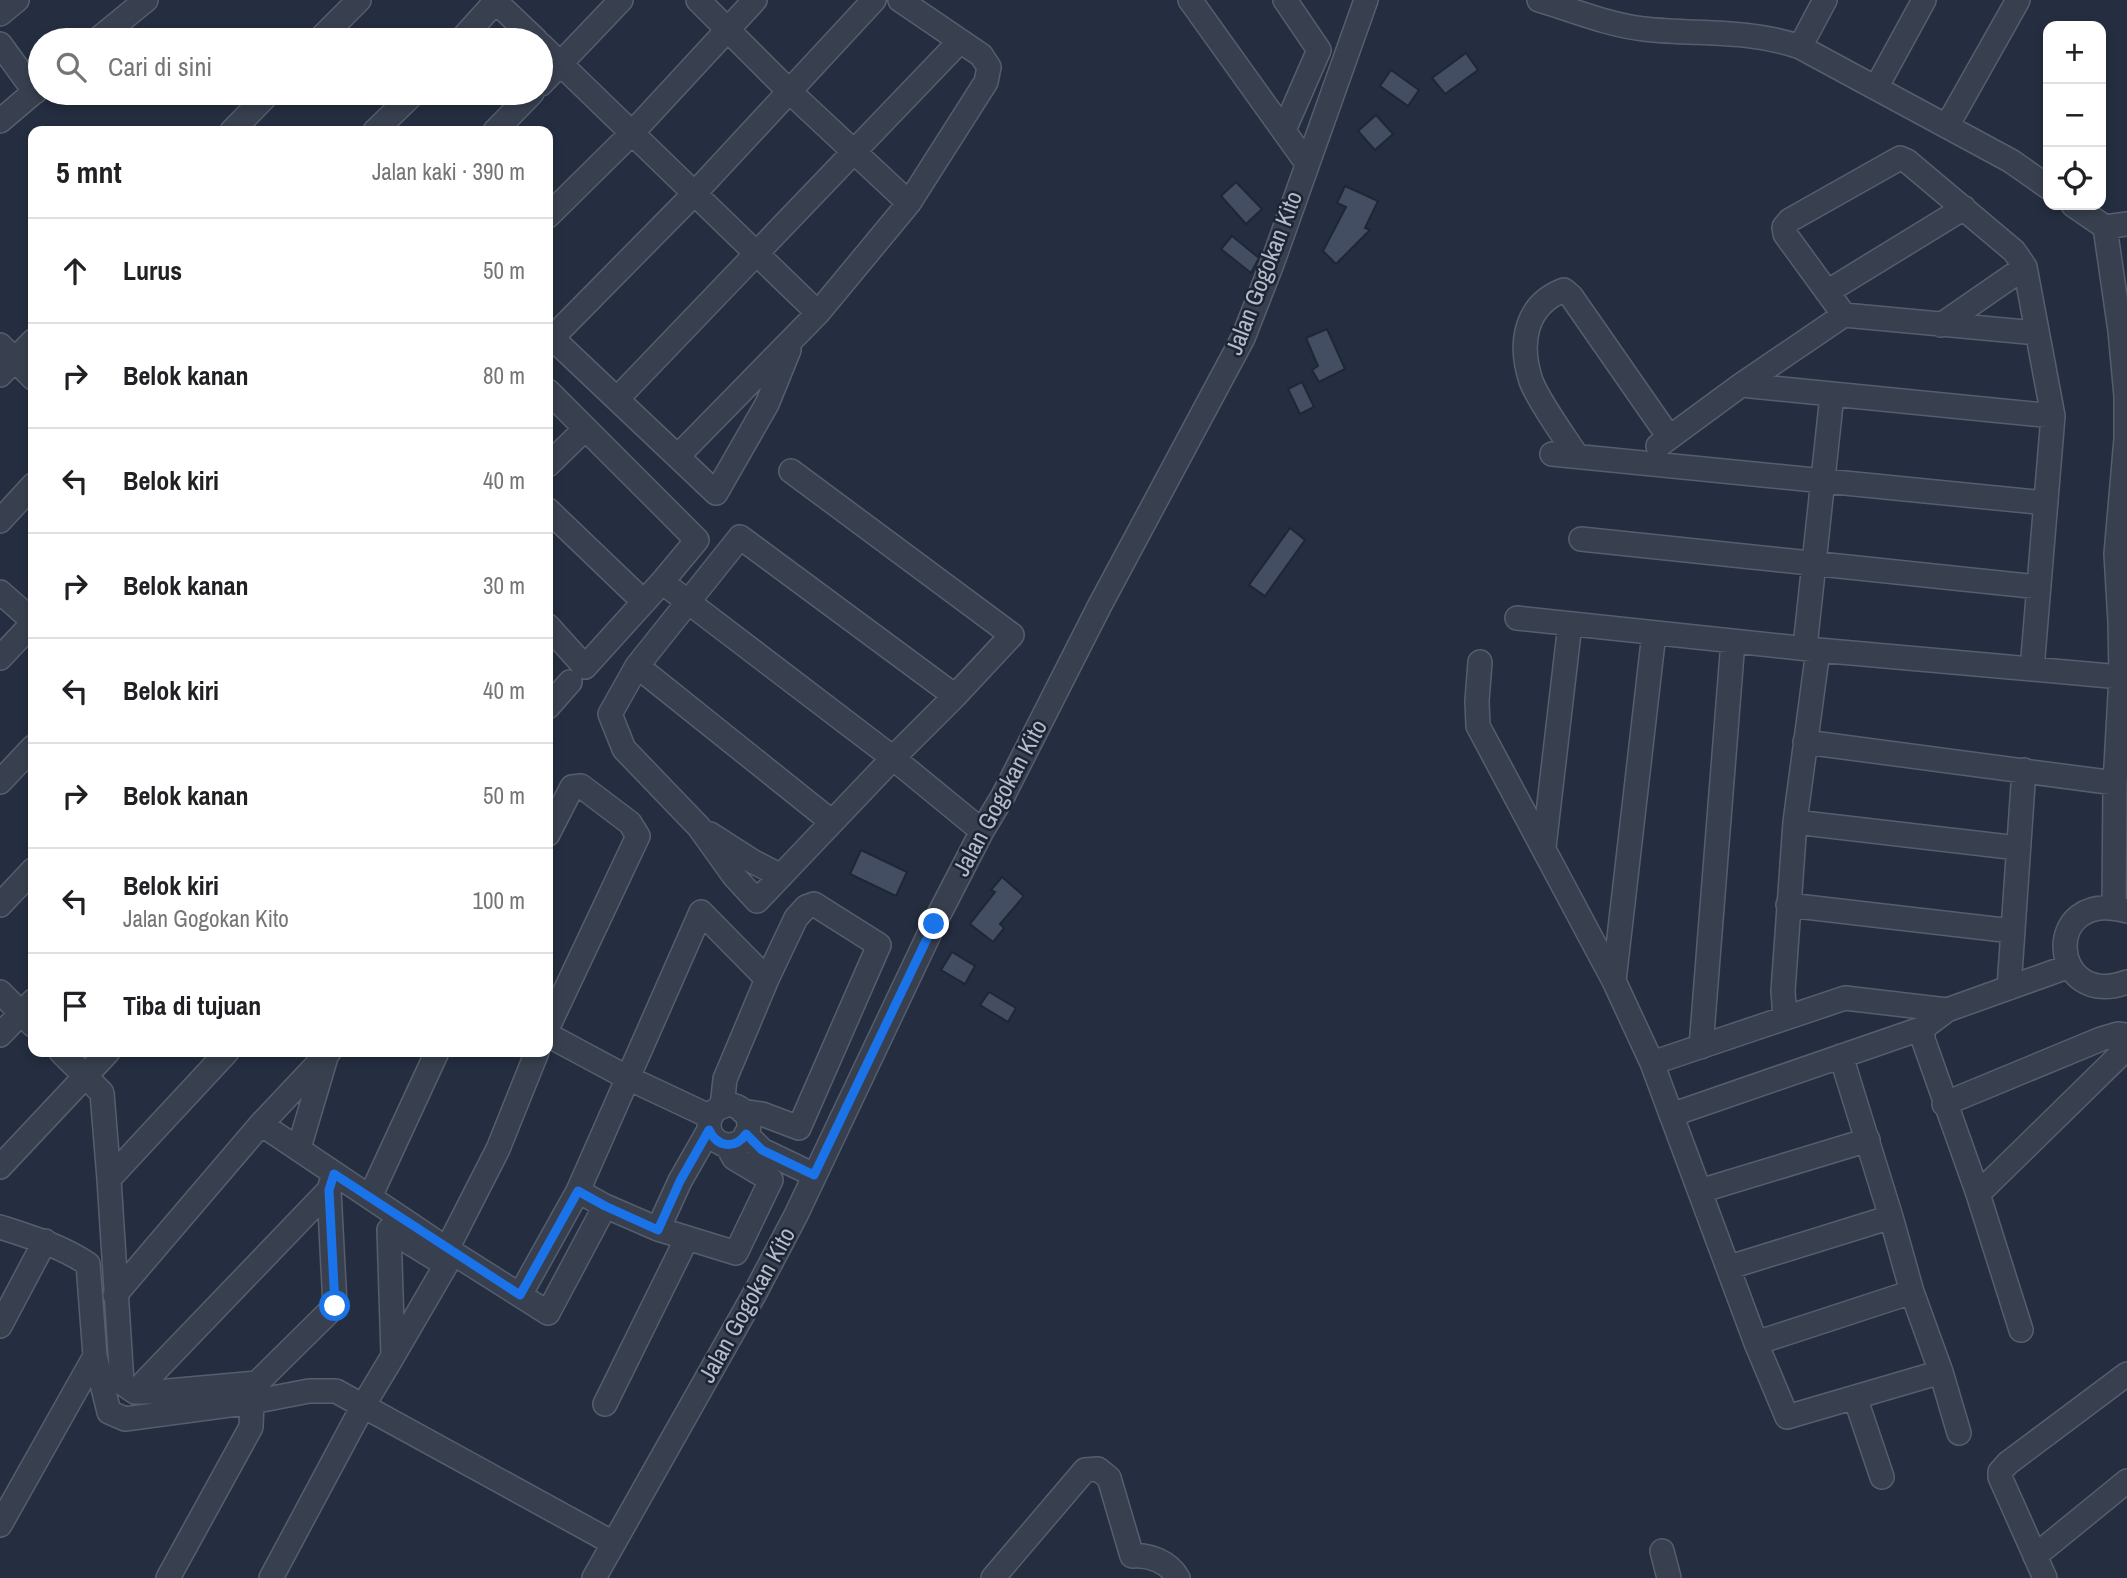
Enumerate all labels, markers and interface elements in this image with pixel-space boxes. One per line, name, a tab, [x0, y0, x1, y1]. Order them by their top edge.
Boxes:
map controls	[2043, 21, 2106, 210]
button: +	[2043, 21, 2106, 84]
search box	[28, 28, 553, 105]
icon: search	[52, 48, 90, 86]
text: Cari di sini	[108, 49, 212, 84]
button: −	[2043, 84, 2106, 147]
button: locate	[2043, 147, 2106, 210]
text: 5 mnt	[56, 152, 122, 192]
text: Jalan kaki · 390 m	[372, 156, 525, 187]
street label: Jalan Gogokan Kito	[1217, 186, 1309, 359]
icon: ahead	[56, 252, 94, 290]
text: Lurus	[123, 253, 182, 288]
text: 50 m	[483, 255, 525, 286]
icon: right	[56, 357, 94, 395]
text: Belok kanan	[123, 358, 249, 393]
text: 80 m	[483, 360, 525, 391]
icon: left	[56, 462, 94, 500]
text: Belok kiri	[123, 463, 219, 498]
text: 40 m	[483, 465, 525, 496]
icon: right	[56, 567, 94, 605]
text: Belok kanan	[123, 568, 249, 603]
text: 30 m	[483, 570, 525, 601]
icon: left	[56, 672, 94, 710]
text: Belok kiri	[123, 673, 219, 708]
text: 40 m	[483, 675, 525, 706]
street label: Jalan Gogokan Kito	[944, 714, 1054, 881]
icon: right	[56, 777, 94, 815]
text: Belok kanan	[123, 778, 249, 813]
text: 50 m	[483, 780, 525, 811]
text: Belok kiri	[123, 868, 219, 903]
icon: left	[56, 882, 94, 920]
text: 100 m	[473, 885, 525, 916]
text: Jalan Gogokan Kito	[123, 903, 289, 934]
route end	[918, 908, 949, 939]
icon: arrive	[56, 987, 94, 1025]
text: Tiba di tujuan	[123, 988, 261, 1023]
street label: Jalan Gogokan Kito	[690, 1221, 802, 1388]
route start	[319, 1290, 350, 1321]

